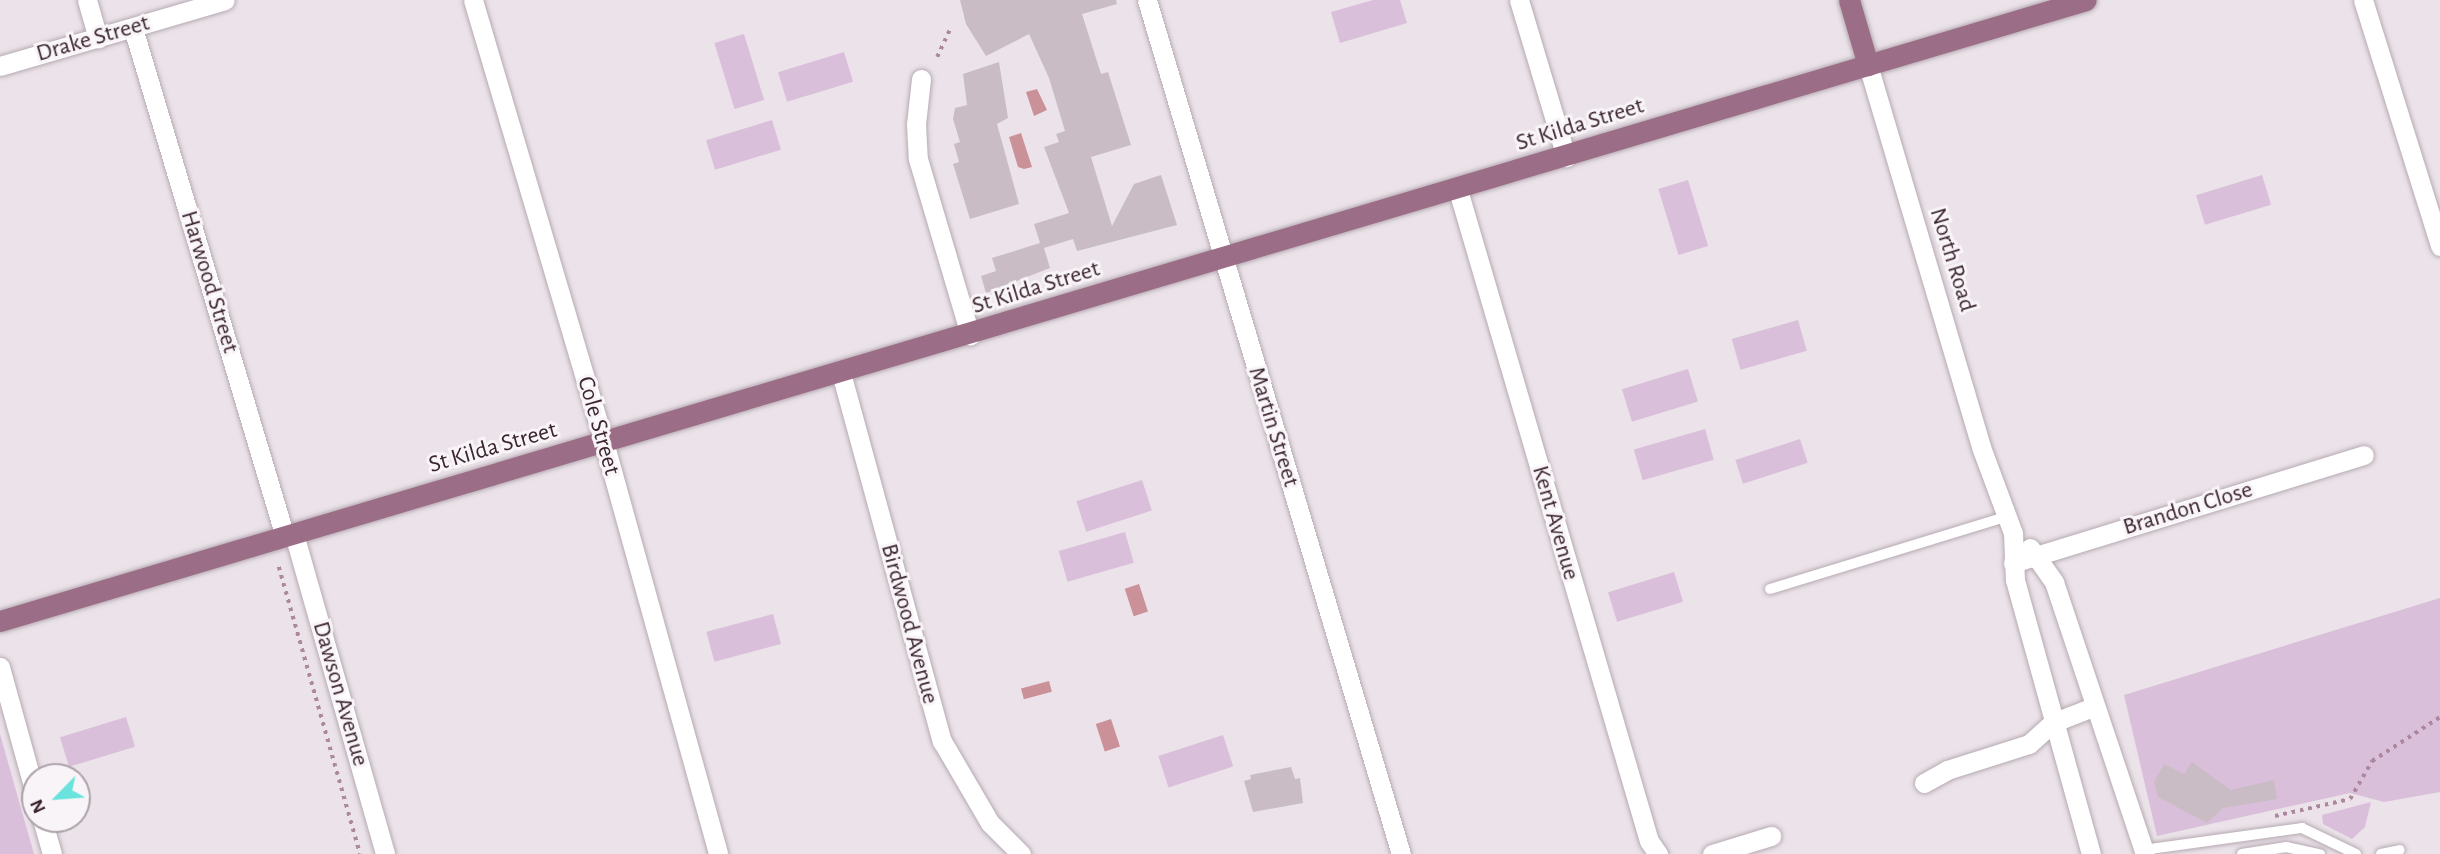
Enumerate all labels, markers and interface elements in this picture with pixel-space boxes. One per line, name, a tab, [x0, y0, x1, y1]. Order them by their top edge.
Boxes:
street label: Drake Street	[33, 9, 153, 69]
street label: St Kilda Street	[1513, 92, 1647, 158]
street label: North Road	[1923, 205, 1981, 315]
street label: Harwood Street	[174, 207, 244, 357]
street label: St Kilda Street	[969, 255, 1103, 321]
street label: Martin Street	[1241, 364, 1305, 490]
street label: Cole Street	[570, 373, 626, 479]
street label: St Kilda Street	[426, 416, 560, 480]
street label: Kent Avenue	[1525, 463, 1585, 583]
street label: Brandon Close	[2120, 476, 2256, 542]
street label: Birdwood Avenue	[874, 541, 944, 707]
street label: Dawson Avenue	[306, 618, 374, 770]
north arrow	[21, 763, 91, 833]
text: N	[27, 796, 50, 816]

